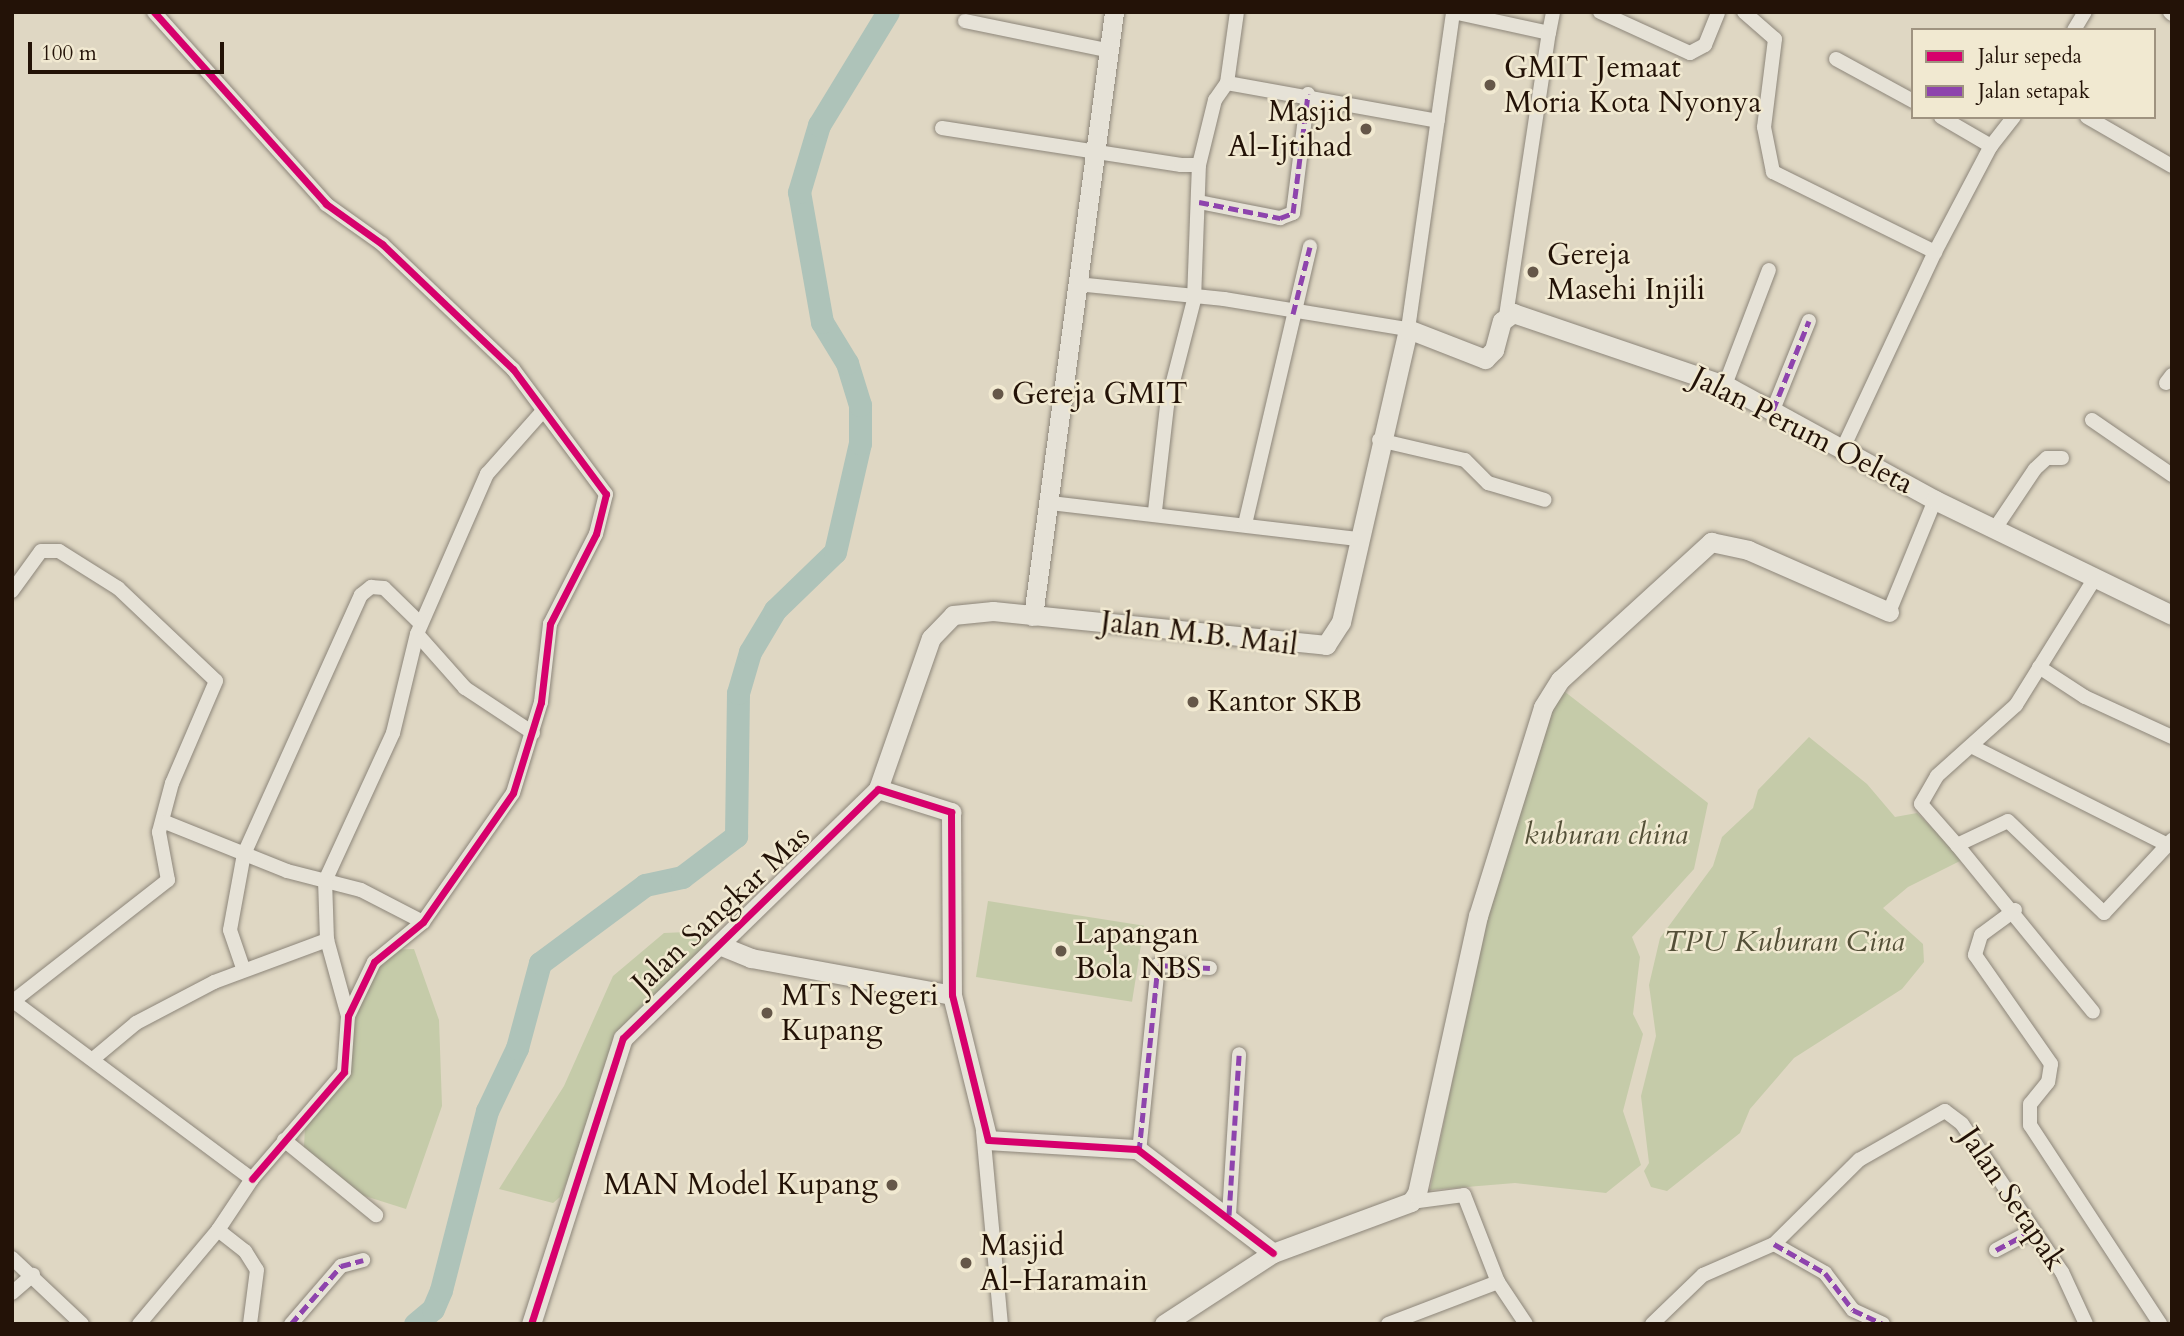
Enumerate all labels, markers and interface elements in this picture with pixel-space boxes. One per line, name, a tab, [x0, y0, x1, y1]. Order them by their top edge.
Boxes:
scale bar	[32, 28, 228, 72]
legend	[1911, 28, 2156, 119]
text: 100 m	[41, 39, 97, 68]
text: Jalur sepeda	[1978, 42, 2082, 71]
place label: GMIT Jemaat Moria Kota Nyonya	[1504, 50, 1761, 120]
marker: GMIT Jemaat Moria Kota Nyonya	[1482, 77, 1498, 93]
text: Jalan setapak	[1978, 77, 2090, 106]
place label: Masjid Al-Ijtihad	[1228, 94, 1352, 164]
marker: Masjid Al-Ijtihad	[1358, 121, 1374, 137]
place label: Gereja Masehi Injili	[1547, 237, 1705, 308]
marker: Gereja Masehi Injili	[1525, 264, 1541, 280]
street label: Jalan Perum Oeleta	[1685, 360, 1919, 502]
place label: Gereja GMIT	[1012, 376, 1188, 412]
marker: Gereja GMIT	[990, 386, 1006, 402]
street label: Jalan M.B. Mail	[1099, 604, 1299, 664]
place label: Kantor SKB	[1207, 684, 1362, 720]
marker: Kantor SKB	[1185, 694, 1201, 710]
park label: kuburan china	[1524, 817, 1688, 853]
street label: Jalan Sangkar Mas	[625, 818, 817, 1002]
place label: Lapangan Bola NBS	[1075, 916, 1201, 986]
park label: TPU Kuburan Cina	[1663, 924, 1905, 960]
marker: Lapangan Bola NBS	[1053, 943, 1069, 959]
place label: MTs Negeri Kupang	[781, 978, 938, 1048]
marker: MTs Negeri Kupang	[759, 1005, 775, 1021]
street label: Jalan Setapak	[1951, 1121, 2073, 1277]
place label: MAN Model Kupang	[603, 1167, 878, 1203]
marker: MAN Model Kupang	[884, 1177, 900, 1193]
place label: Masjid Al-Haramain	[980, 1228, 1148, 1298]
marker: Masjid Al-Haramain	[958, 1255, 974, 1271]

